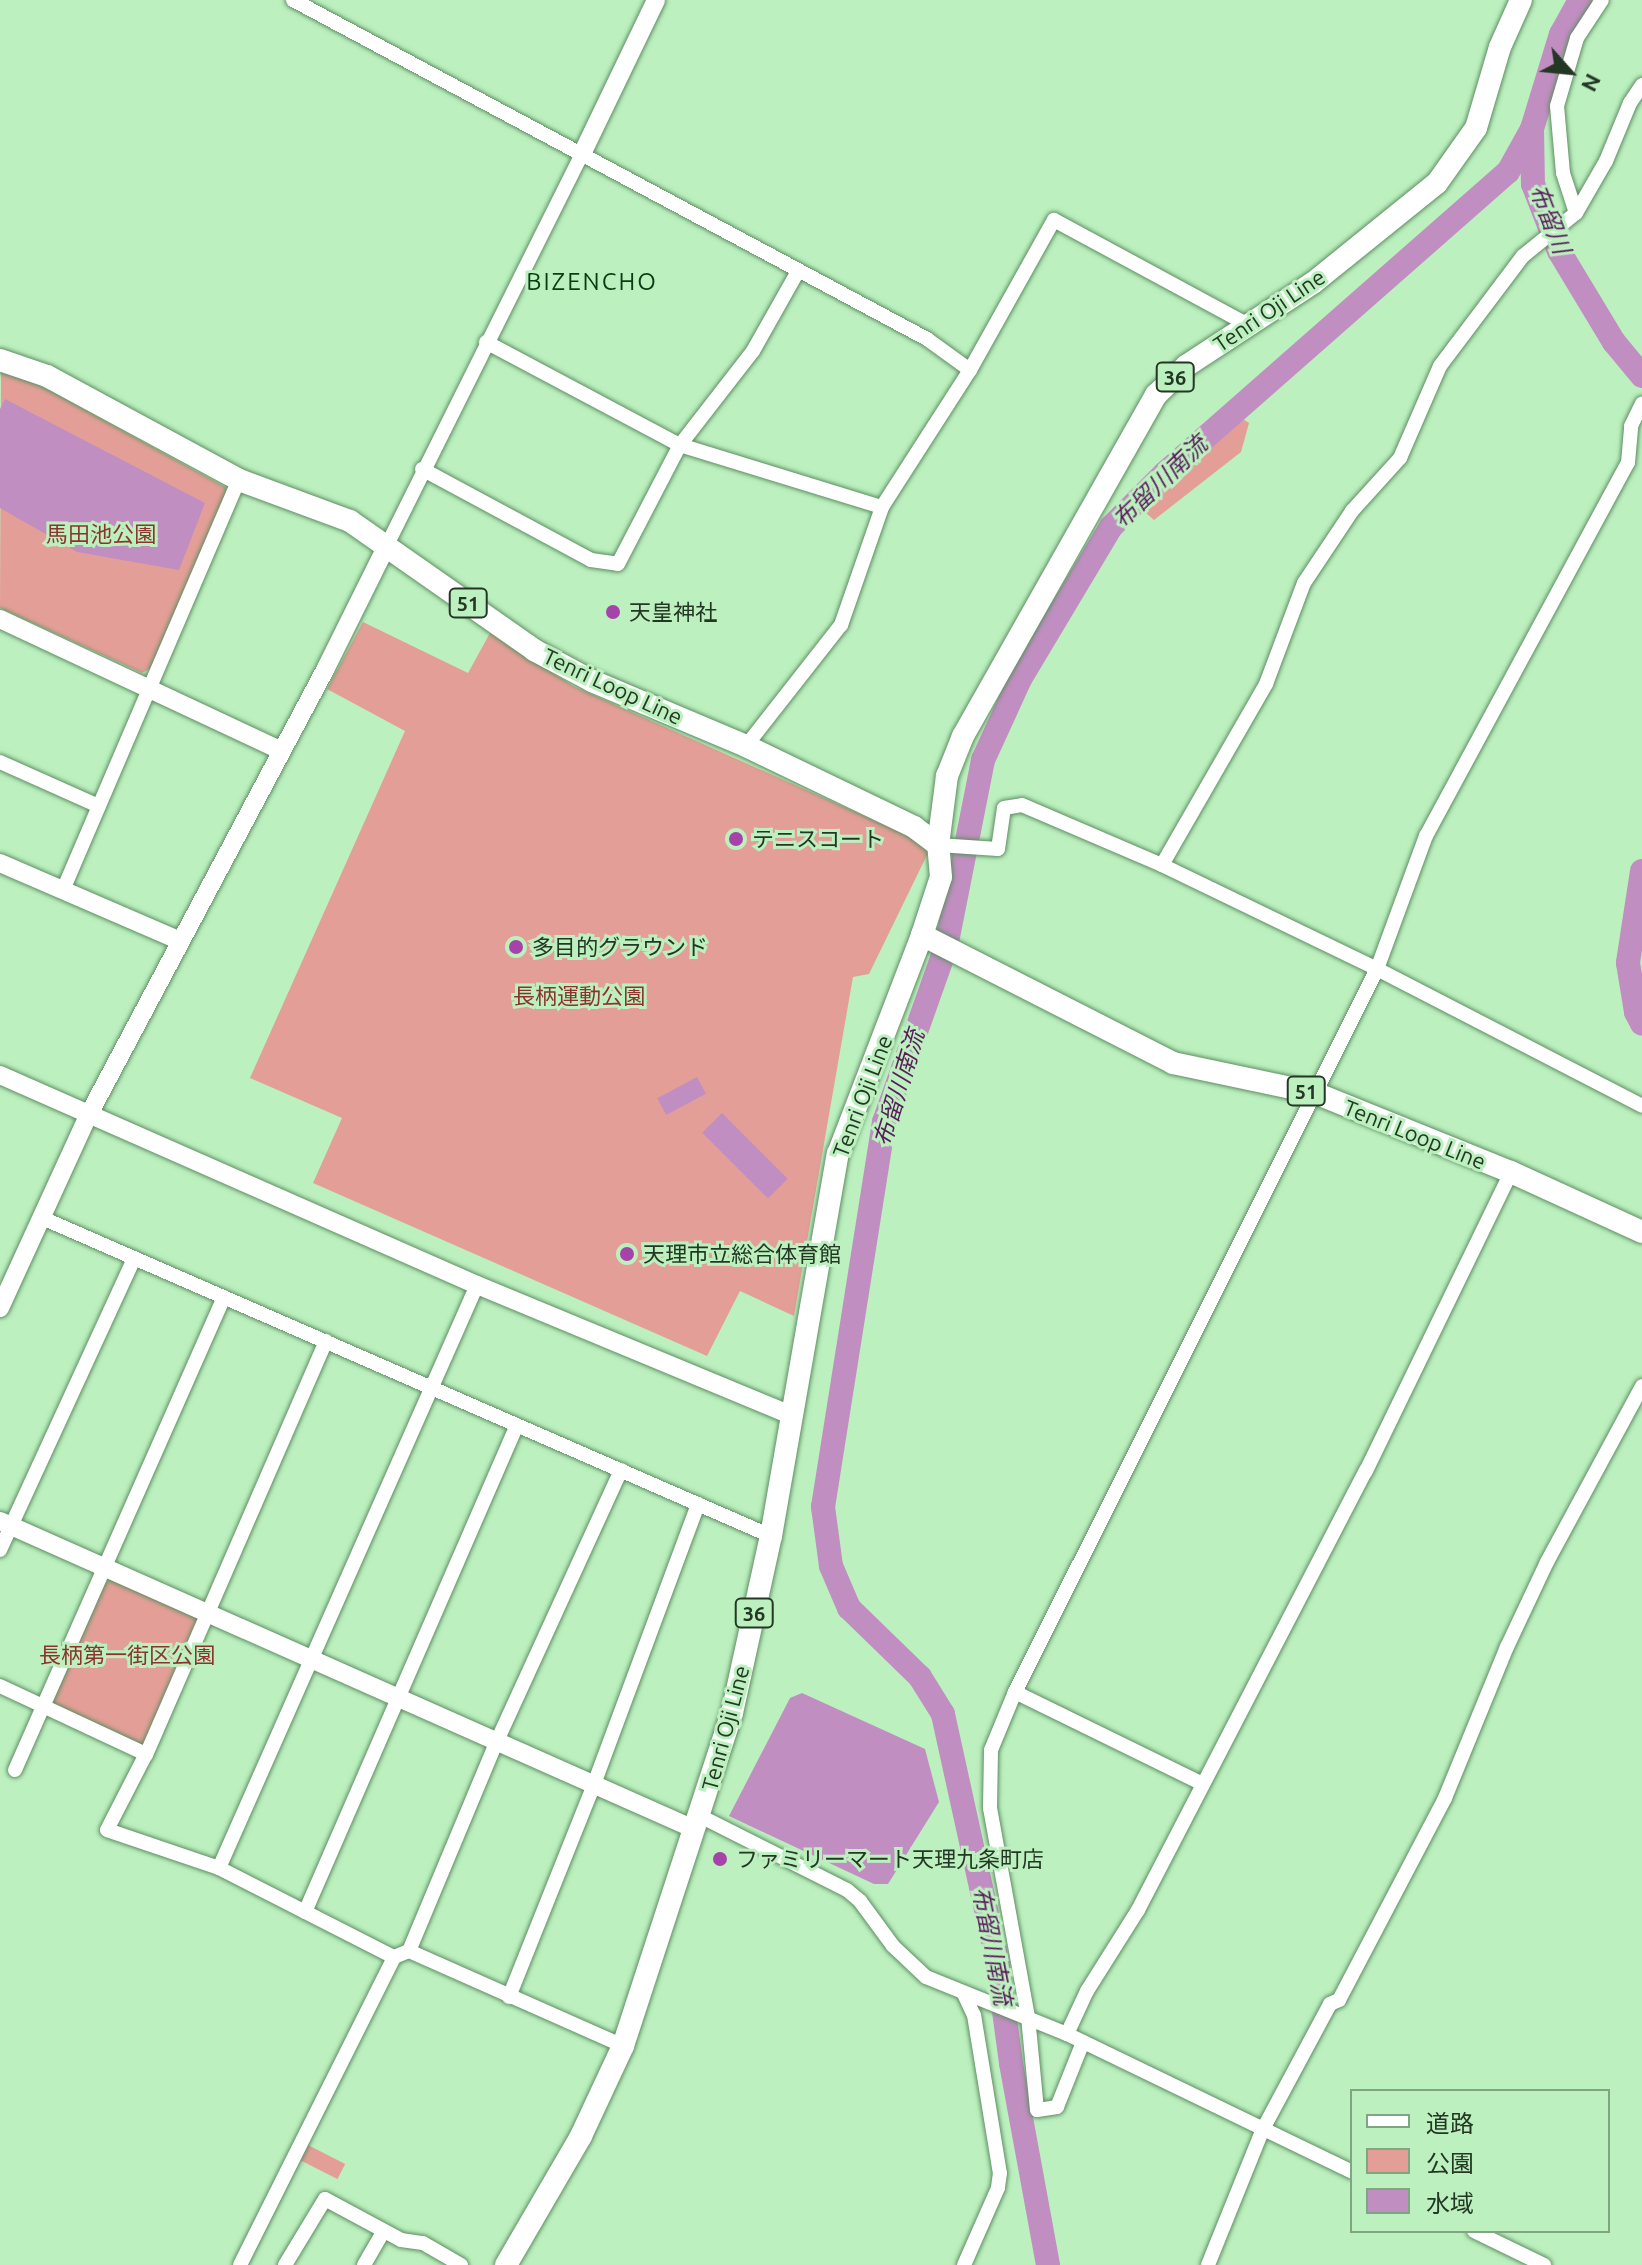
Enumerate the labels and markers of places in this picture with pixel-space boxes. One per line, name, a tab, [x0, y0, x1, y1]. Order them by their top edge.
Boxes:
place label: 天皇神社	[629, 599, 717, 625]
marker: 天皇神社	[604, 603, 622, 621]
place label: テニスコート	[752, 826, 884, 852]
marker: テニスコート	[727, 830, 745, 848]
place label: 多目的グラウンド	[532, 934, 708, 960]
marker: 多目的グラウンド	[507, 938, 525, 956]
place label: 天理市立総合体育館	[643, 1241, 841, 1267]
marker: 天理市立総合体育館	[618, 1245, 636, 1263]
place label: ファミリーマート天理九条町店	[736, 1846, 1044, 1872]
marker: ファミリーマート天理九条町店	[711, 1850, 729, 1868]

